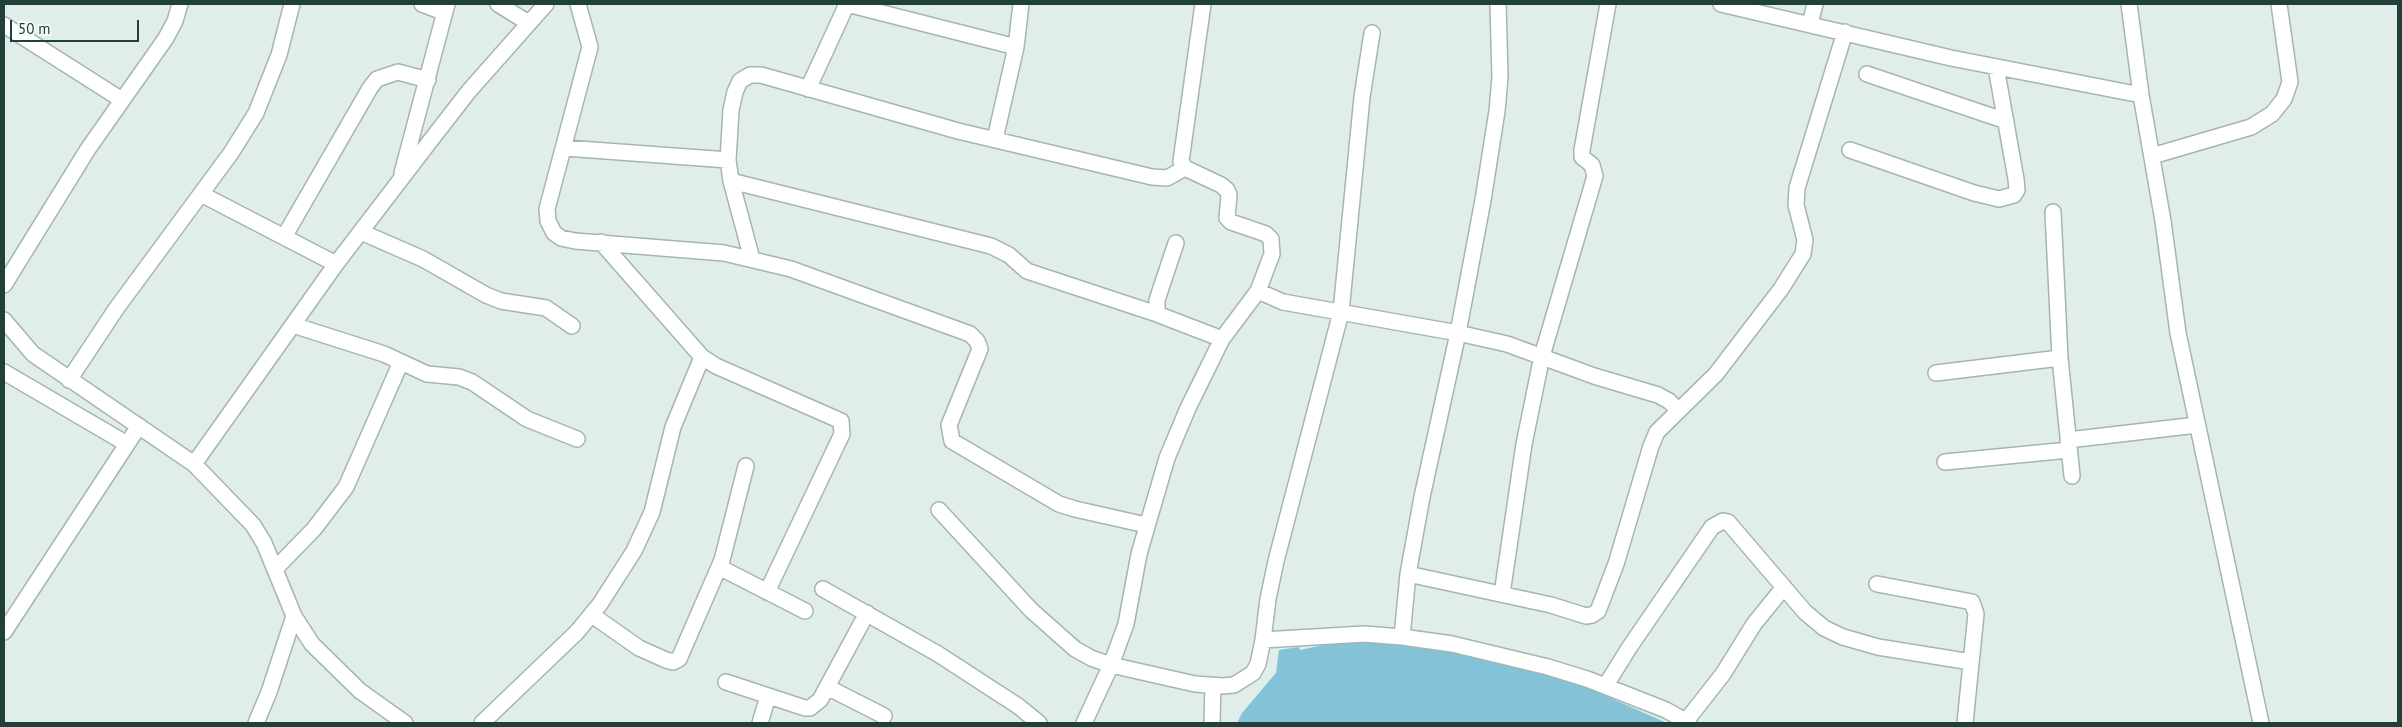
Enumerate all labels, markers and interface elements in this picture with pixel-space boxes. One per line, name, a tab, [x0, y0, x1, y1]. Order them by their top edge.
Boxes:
scale bar	[12, 10, 141, 42]
text: 50 m	[18, 19, 51, 38]

